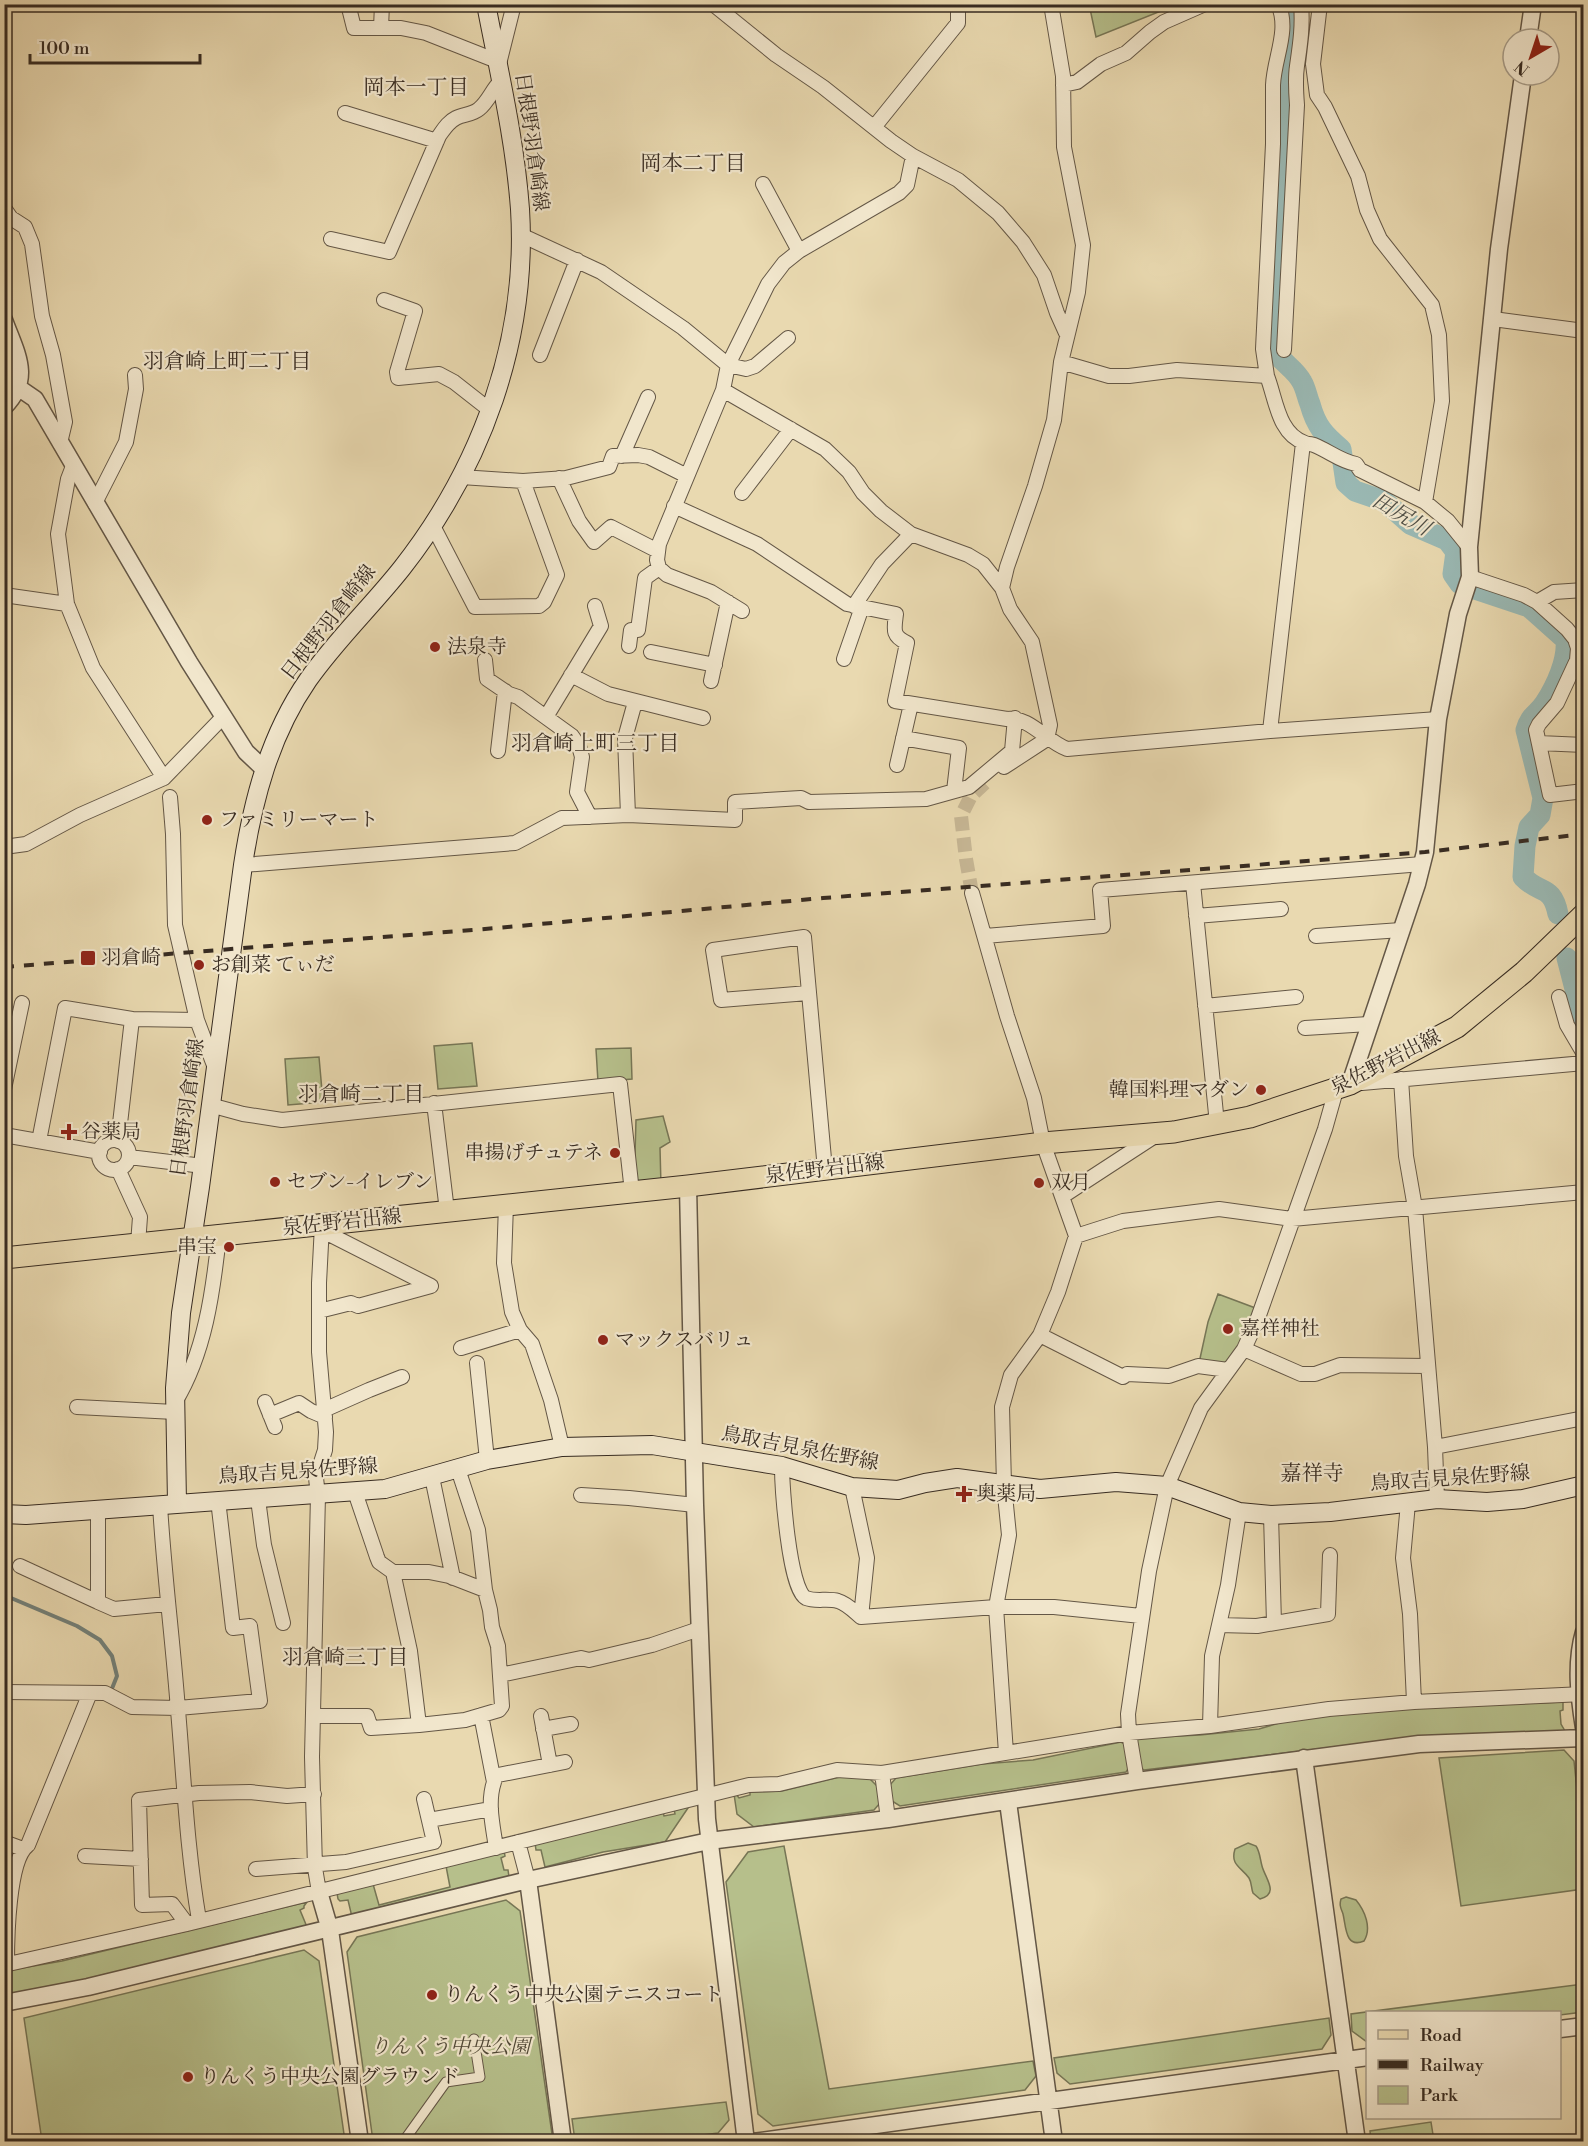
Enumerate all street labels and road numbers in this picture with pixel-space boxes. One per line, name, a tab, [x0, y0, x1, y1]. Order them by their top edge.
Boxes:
street label: 日根野羽倉崎線	[509, 71, 553, 213]
street label: 日根野羽倉崎線	[276, 560, 382, 686]
street label: 泉佐野岩出線	[1327, 1025, 1445, 1101]
street label: 日根野羽倉崎線	[166, 1037, 210, 1179]
street label: 泉佐野岩出線	[764, 1150, 886, 1190]
street label: 泉佐野岩出線	[281, 1204, 403, 1242]
street label: 鳥取吉見泉佐野線	[719, 1421, 881, 1477]
street label: 鳥取吉見泉佐野線	[217, 1454, 379, 1490]
street label: 鳥取吉見泉佐野線	[1369, 1461, 1531, 1497]

